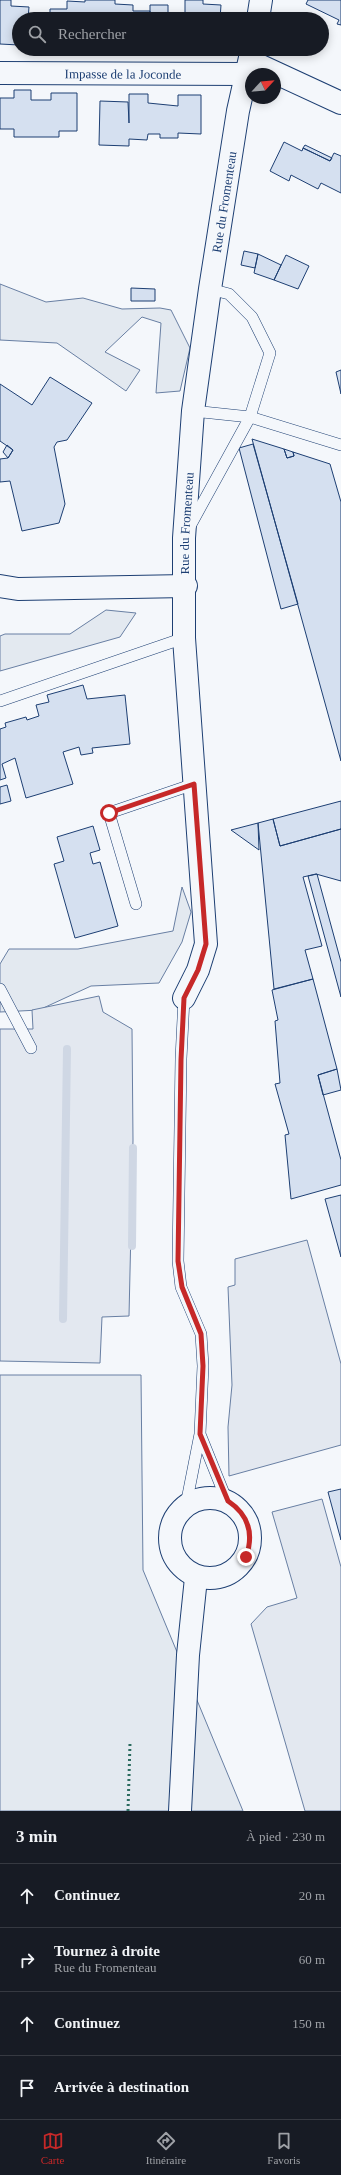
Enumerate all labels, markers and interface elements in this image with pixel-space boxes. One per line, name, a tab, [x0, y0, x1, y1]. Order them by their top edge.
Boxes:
search box	[12, 12, 329, 56]
icon: search	[26, 23, 48, 45]
text: Rechercher	[58, 26, 126, 42]
street label: Impasse de la Joconde	[65, 66, 182, 82]
north arrow	[245, 68, 281, 104]
street label: Rue du Fromenteau	[209, 150, 240, 254]
street label: Rue du Fromenteau	[177, 471, 197, 575]
route start	[100, 804, 118, 822]
route end	[237, 1548, 255, 1566]
text: 3 min	[16, 1827, 57, 1846]
text: À pied · 230 m	[246, 1829, 325, 1844]
icon: ahead	[16, 1885, 38, 1907]
text: Continuez	[54, 1887, 120, 1903]
text: 20 m	[299, 1888, 325, 1903]
text: Tournez à droite	[54, 1943, 160, 1959]
icon: right	[16, 1949, 38, 1971]
text: 60 m	[299, 1952, 325, 1967]
text: Rue du Fromenteau	[54, 1960, 157, 1975]
icon: ahead	[16, 2013, 38, 2035]
text: Continuez	[54, 2015, 120, 2031]
text: 150 m	[292, 2016, 325, 2031]
icon: arrive	[16, 2077, 38, 2099]
text: Arrivée à destination	[54, 2079, 189, 2095]
tab: Carte	[41, 2130, 64, 2166]
tab: Itinéraire	[146, 2130, 186, 2166]
tab: Favoris	[267, 2130, 300, 2166]

